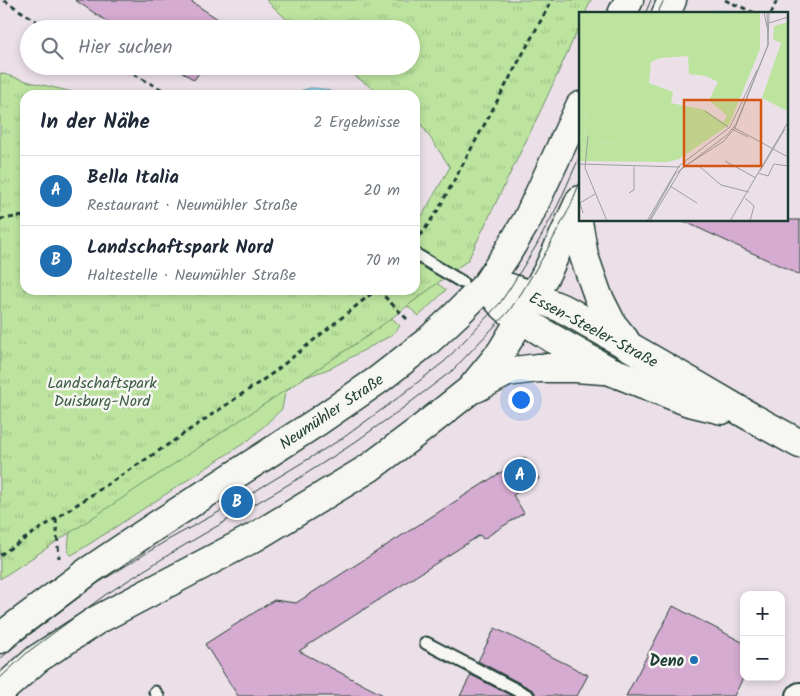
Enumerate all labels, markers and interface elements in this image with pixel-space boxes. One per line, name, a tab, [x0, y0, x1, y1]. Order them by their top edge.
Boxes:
inset map	[579, 12, 788, 221]
search box	[20, 20, 420, 75]
text: Hier suchen	[78, 33, 172, 63]
icon: search	[38, 34, 66, 62]
text: In der Nähe	[40, 106, 150, 139]
text: 2 Ergebnisse	[313, 110, 400, 135]
text: Bella Italia	[87, 163, 179, 193]
text: A	[51, 178, 61, 203]
text: 20 m	[364, 178, 400, 203]
text: Restaurant · Neumühler Straße	[87, 193, 297, 218]
text: Landschaftspark Nord	[87, 233, 273, 263]
text: B	[51, 248, 61, 273]
text: 70 m	[365, 248, 400, 273]
text: Haltestelle · Neumühler Straße	[87, 263, 296, 288]
street label: Essen-Steeler-Straße	[524, 286, 662, 375]
street label: Neumühler Straße	[274, 368, 389, 457]
park label: Landschaftspark Duisburg-Nord	[47, 371, 157, 414]
your location	[508, 387, 534, 413]
pin: A	[504, 456, 536, 494]
pin: B	[221, 483, 253, 521]
map controls	[740, 591, 785, 681]
button: +	[740, 591, 785, 636]
button: −	[740, 636, 785, 681]
place label: Deno	[649, 649, 684, 674]
marker: Deno	[688, 654, 700, 666]

